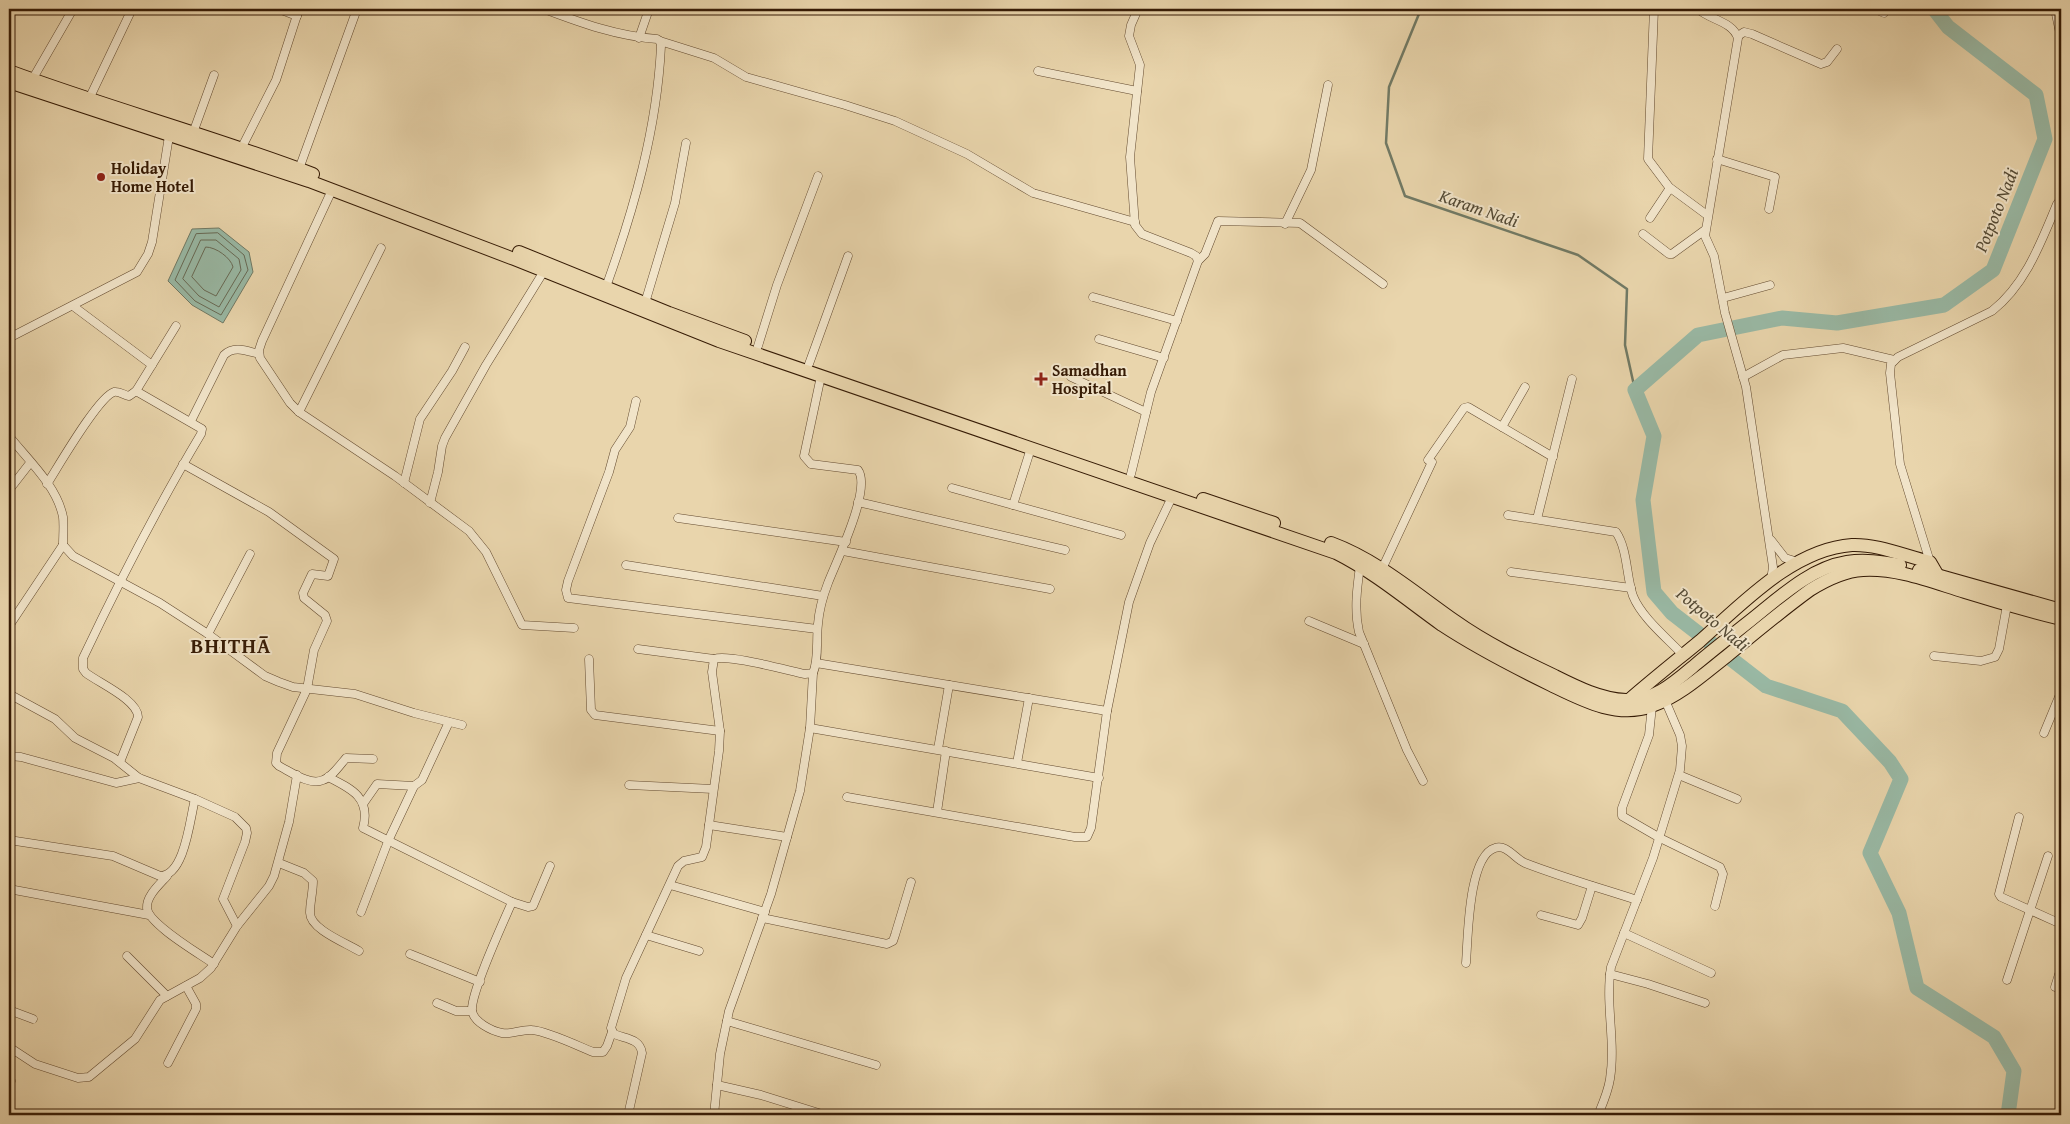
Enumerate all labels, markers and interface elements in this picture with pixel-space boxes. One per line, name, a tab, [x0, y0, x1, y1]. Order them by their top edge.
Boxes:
place label: Holiday Home Hotel	[111, 156, 194, 198]
water label: Potpoto Nadi	[1967, 164, 2025, 257]
marker: Holiday Home Hotel	[95, 171, 107, 183]
water label: Karam Nadi	[1435, 182, 1523, 234]
place label: Samadhan Hospital	[1052, 358, 1127, 400]
marker: Samadhan Hospital	[1034, 372, 1048, 386]
water label: Potpoto Nadi	[1670, 580, 1756, 658]
district label: BHITHĀ	[191, 630, 271, 661]

